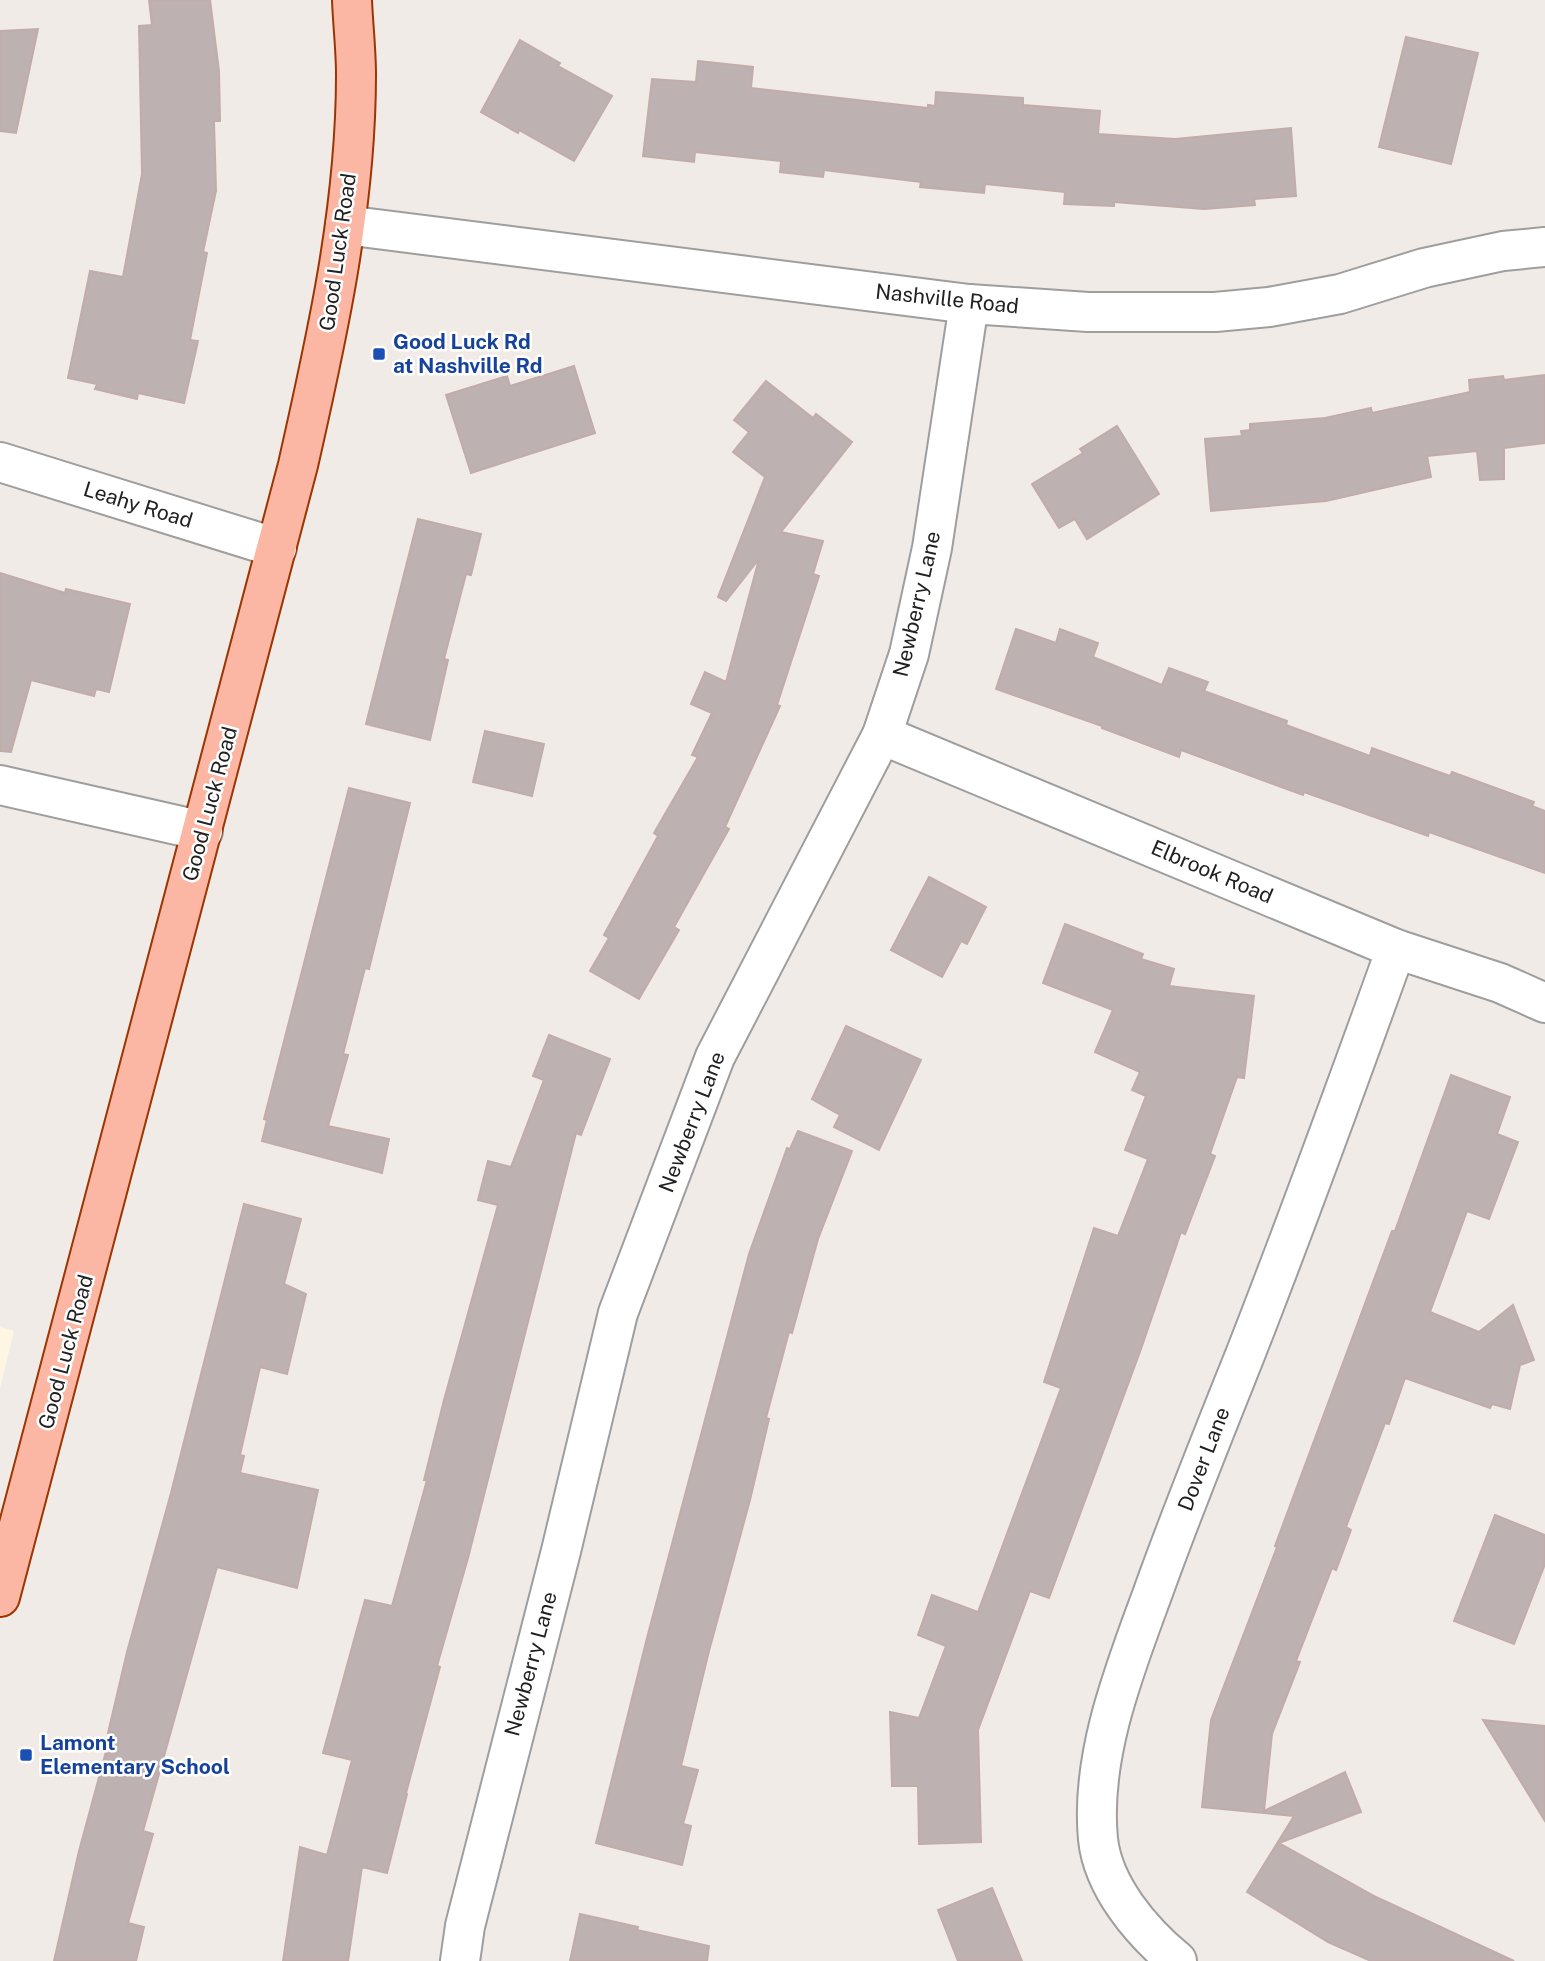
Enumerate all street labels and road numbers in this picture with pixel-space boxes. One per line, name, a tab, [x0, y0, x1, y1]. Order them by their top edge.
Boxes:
street label: Good Luck Road	[314, 171, 361, 332]
street label: Nashville Road	[874, 279, 1020, 318]
street label: Leahy Road	[81, 476, 196, 533]
street label: Newberry Lane	[888, 529, 945, 679]
street label: Good Luck Road	[177, 724, 242, 884]
street label: Elbrook Road	[1147, 835, 1277, 908]
street label: Newberry Lane	[653, 1048, 730, 1196]
street label: Good Luck Road	[33, 1272, 98, 1432]
street label: Dover Lane	[1172, 1403, 1235, 1514]
street label: Newberry Lane	[499, 1589, 562, 1739]

